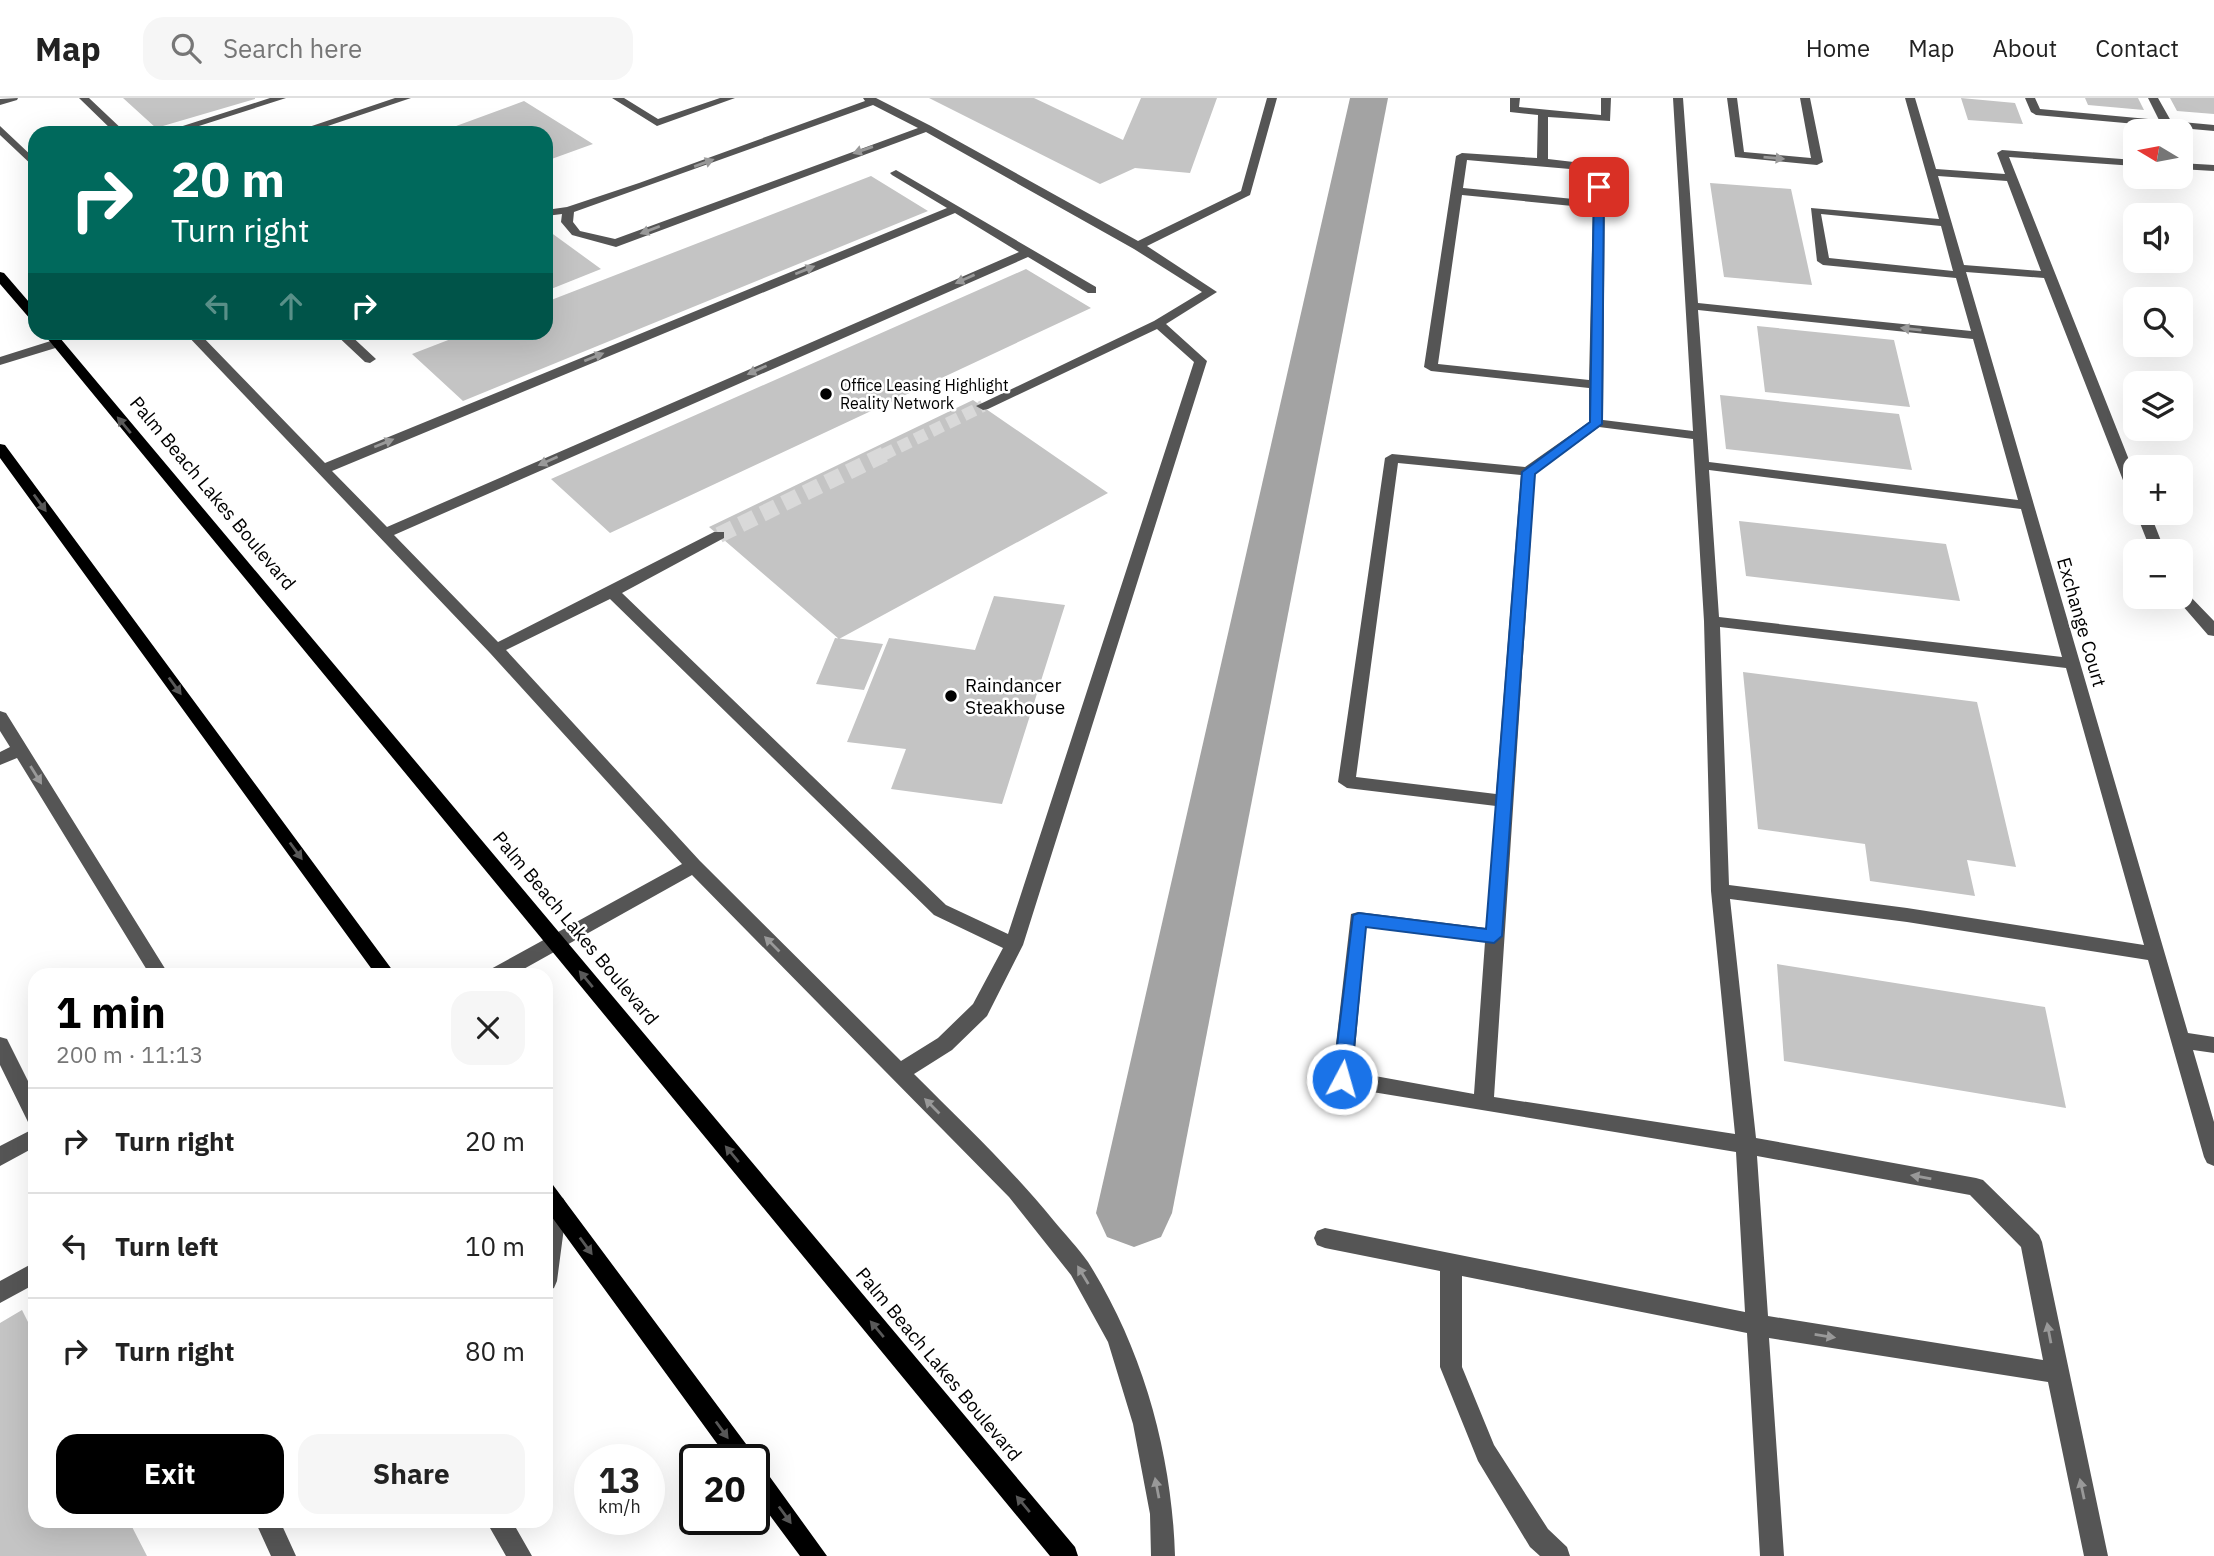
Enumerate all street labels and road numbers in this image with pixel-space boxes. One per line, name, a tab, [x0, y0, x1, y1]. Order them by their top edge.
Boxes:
street label: Palm Beach Lakes Boulevard	[125, 391, 301, 595]
street label: Exchange Court	[2052, 554, 2112, 690]
street label: Palm Beach Lakes Boulevard	[488, 826, 664, 1030]
street label: Palm Beach Lakes Boulevard	[851, 1262, 1027, 1466]

